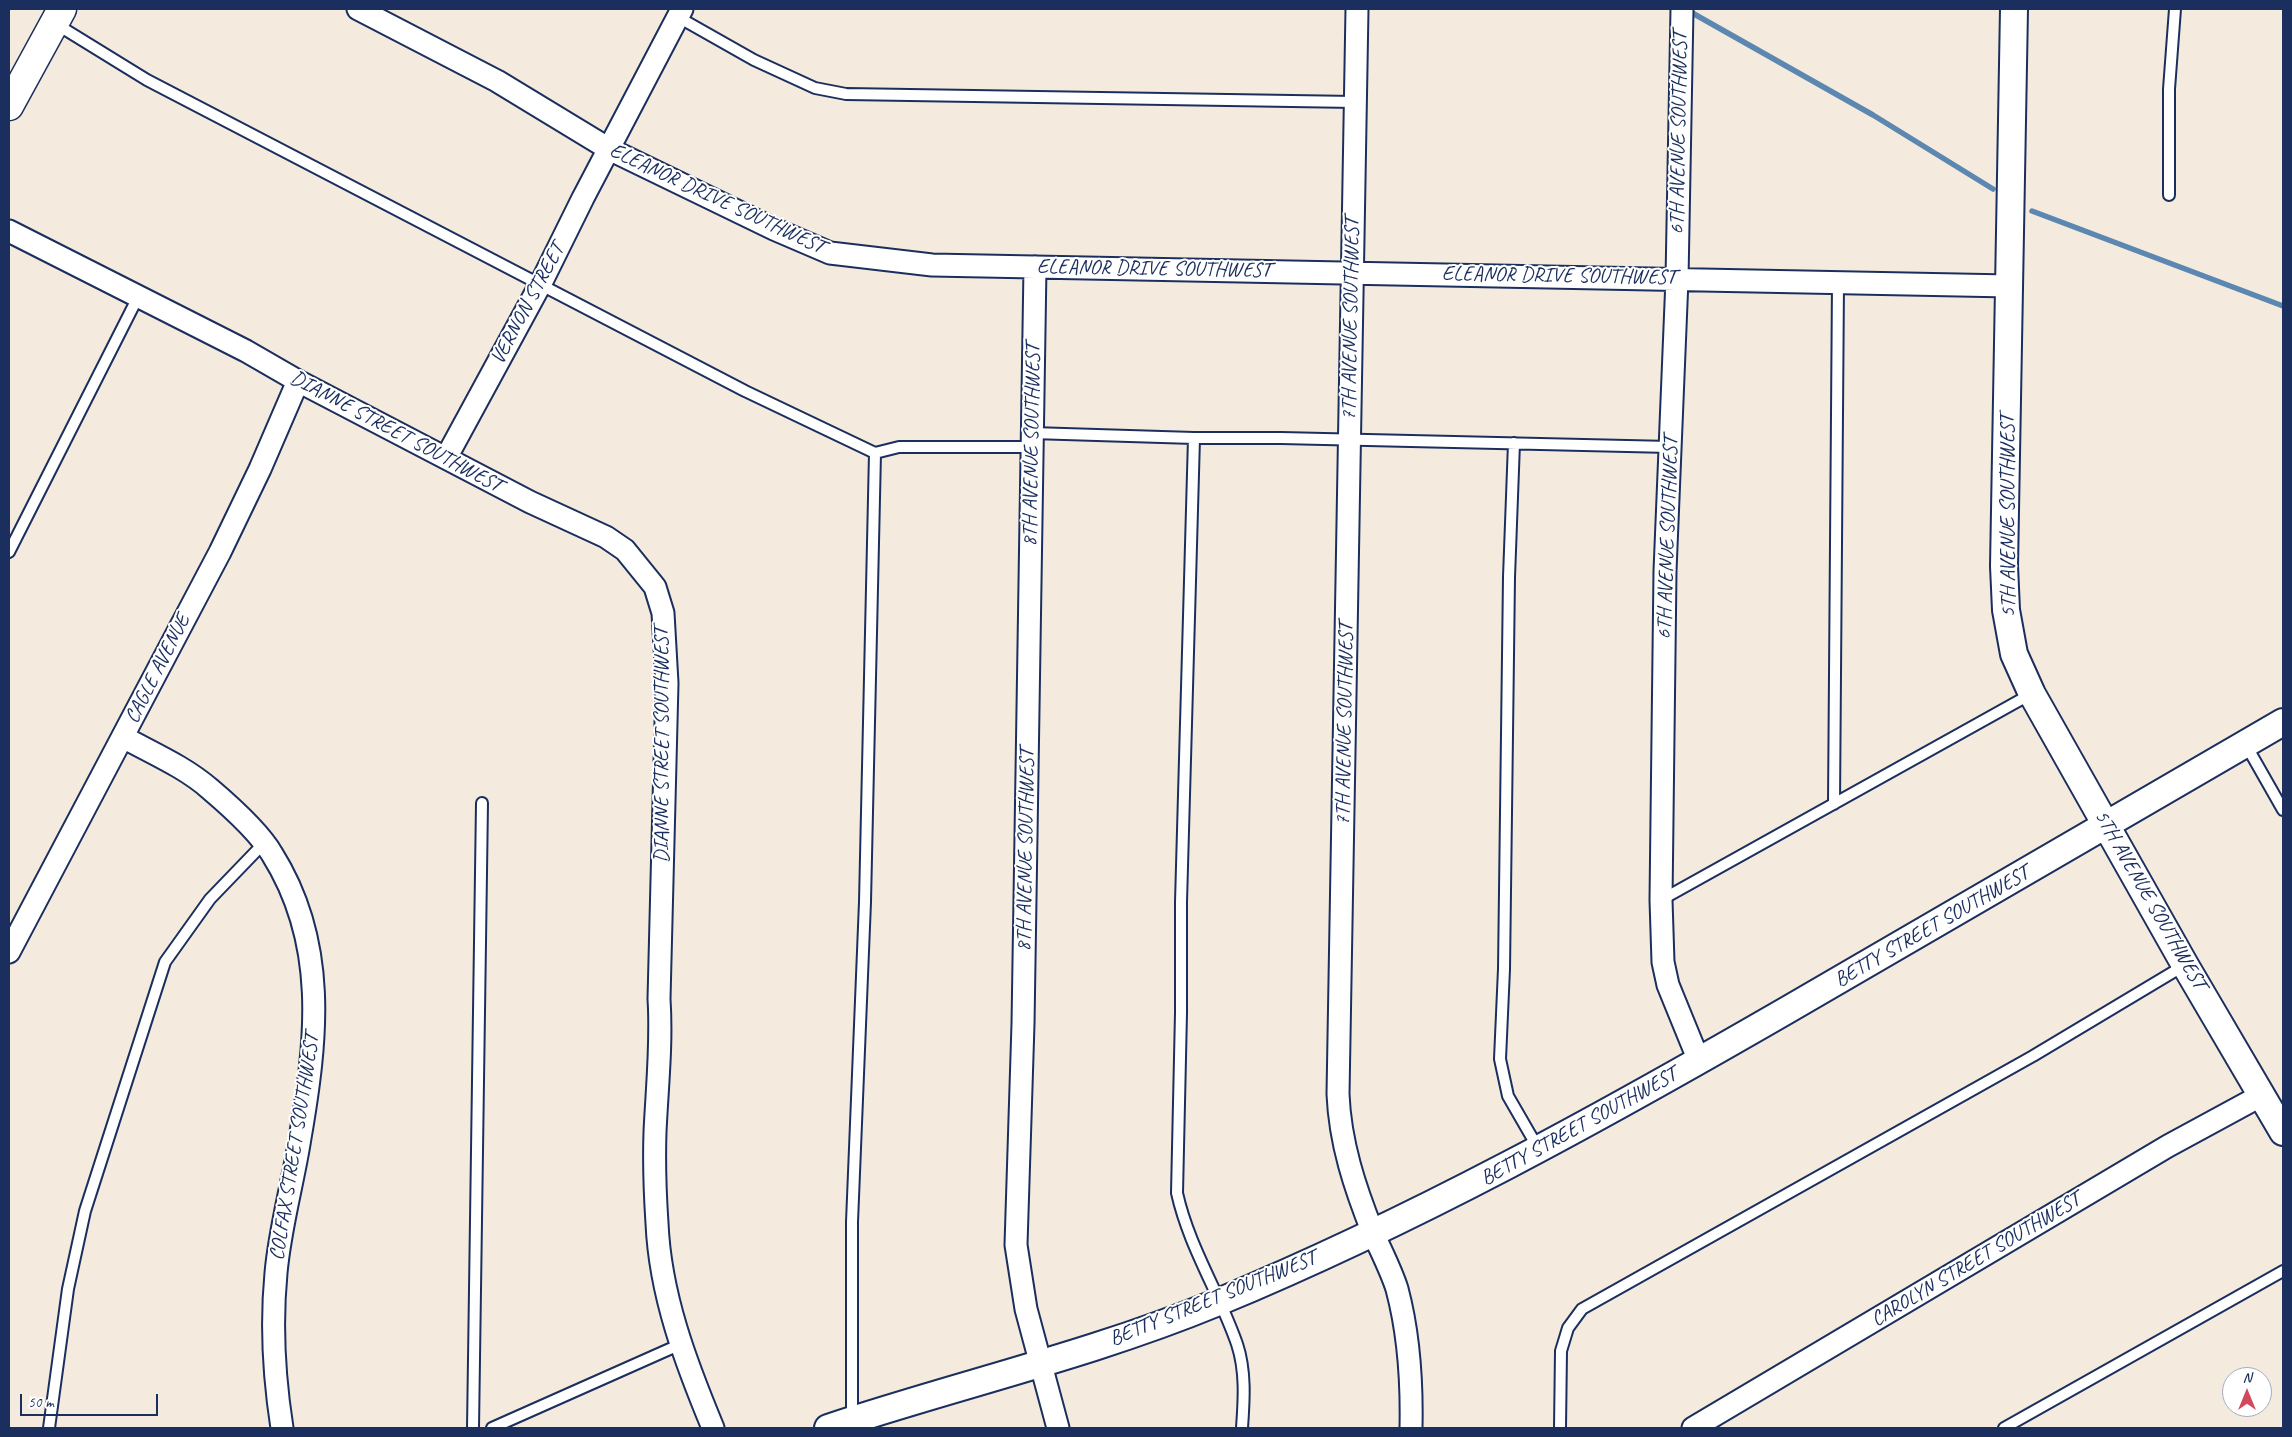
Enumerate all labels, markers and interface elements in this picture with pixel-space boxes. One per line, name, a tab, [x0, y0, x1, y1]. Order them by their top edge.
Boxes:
street label: 6TH AVENUE SOUTHWEST	[1665, 31, 1693, 235]
street label: ELEANOR DRIVE SOUTHWEST	[606, 138, 828, 260]
street label: 7TH AVENUE SOUTHWEST	[1337, 217, 1365, 421]
street label: VERNON STREET	[486, 239, 570, 369]
street label: ELEANOR DRIVE SOUTHWEST	[1037, 254, 1271, 284]
street label: ELEANOR DRIVE SOUTHWEST	[1442, 261, 1676, 291]
street label: 8TH AVENUE SOUTHWEST	[1018, 343, 1046, 547]
street label: DIANNE STREET SOUTHWEST	[286, 366, 506, 498]
street label: 5TH AVENUE SOUTHWEST	[1995, 414, 2021, 618]
street label: 6TH AVENUE SOUTHWEST	[1652, 436, 1684, 640]
street label: CAGLE AVENUE	[120, 610, 196, 728]
street label: 7TH AVENUE SOUTHWEST	[1331, 622, 1359, 826]
street label: DIANNE STREET SOUTHWEST	[649, 627, 675, 863]
street label: 8TH AVENUE SOUTHWEST	[1012, 748, 1040, 952]
street label: 5TH AVENUE SOUTHWEST	[2088, 806, 2212, 994]
street label: BETTY STREET SOUTHWEST	[1830, 861, 2034, 993]
street label: COLFAX STREET SOUTHWEST	[265, 1032, 325, 1262]
street label: BETTY STREET SOUTHWEST	[1476, 1062, 1682, 1192]
street label: CAROLYN STREET SOUTHWEST	[1867, 1187, 2085, 1333]
street label: BETTY STREET SOUTHWEST	[1106, 1246, 1320, 1352]
north arrow	[2222, 1367, 2272, 1417]
text: N	[2243, 1369, 2251, 1386]
scale bar	[22, 1384, 160, 1416]
text: 50 m	[28, 1393, 54, 1412]

